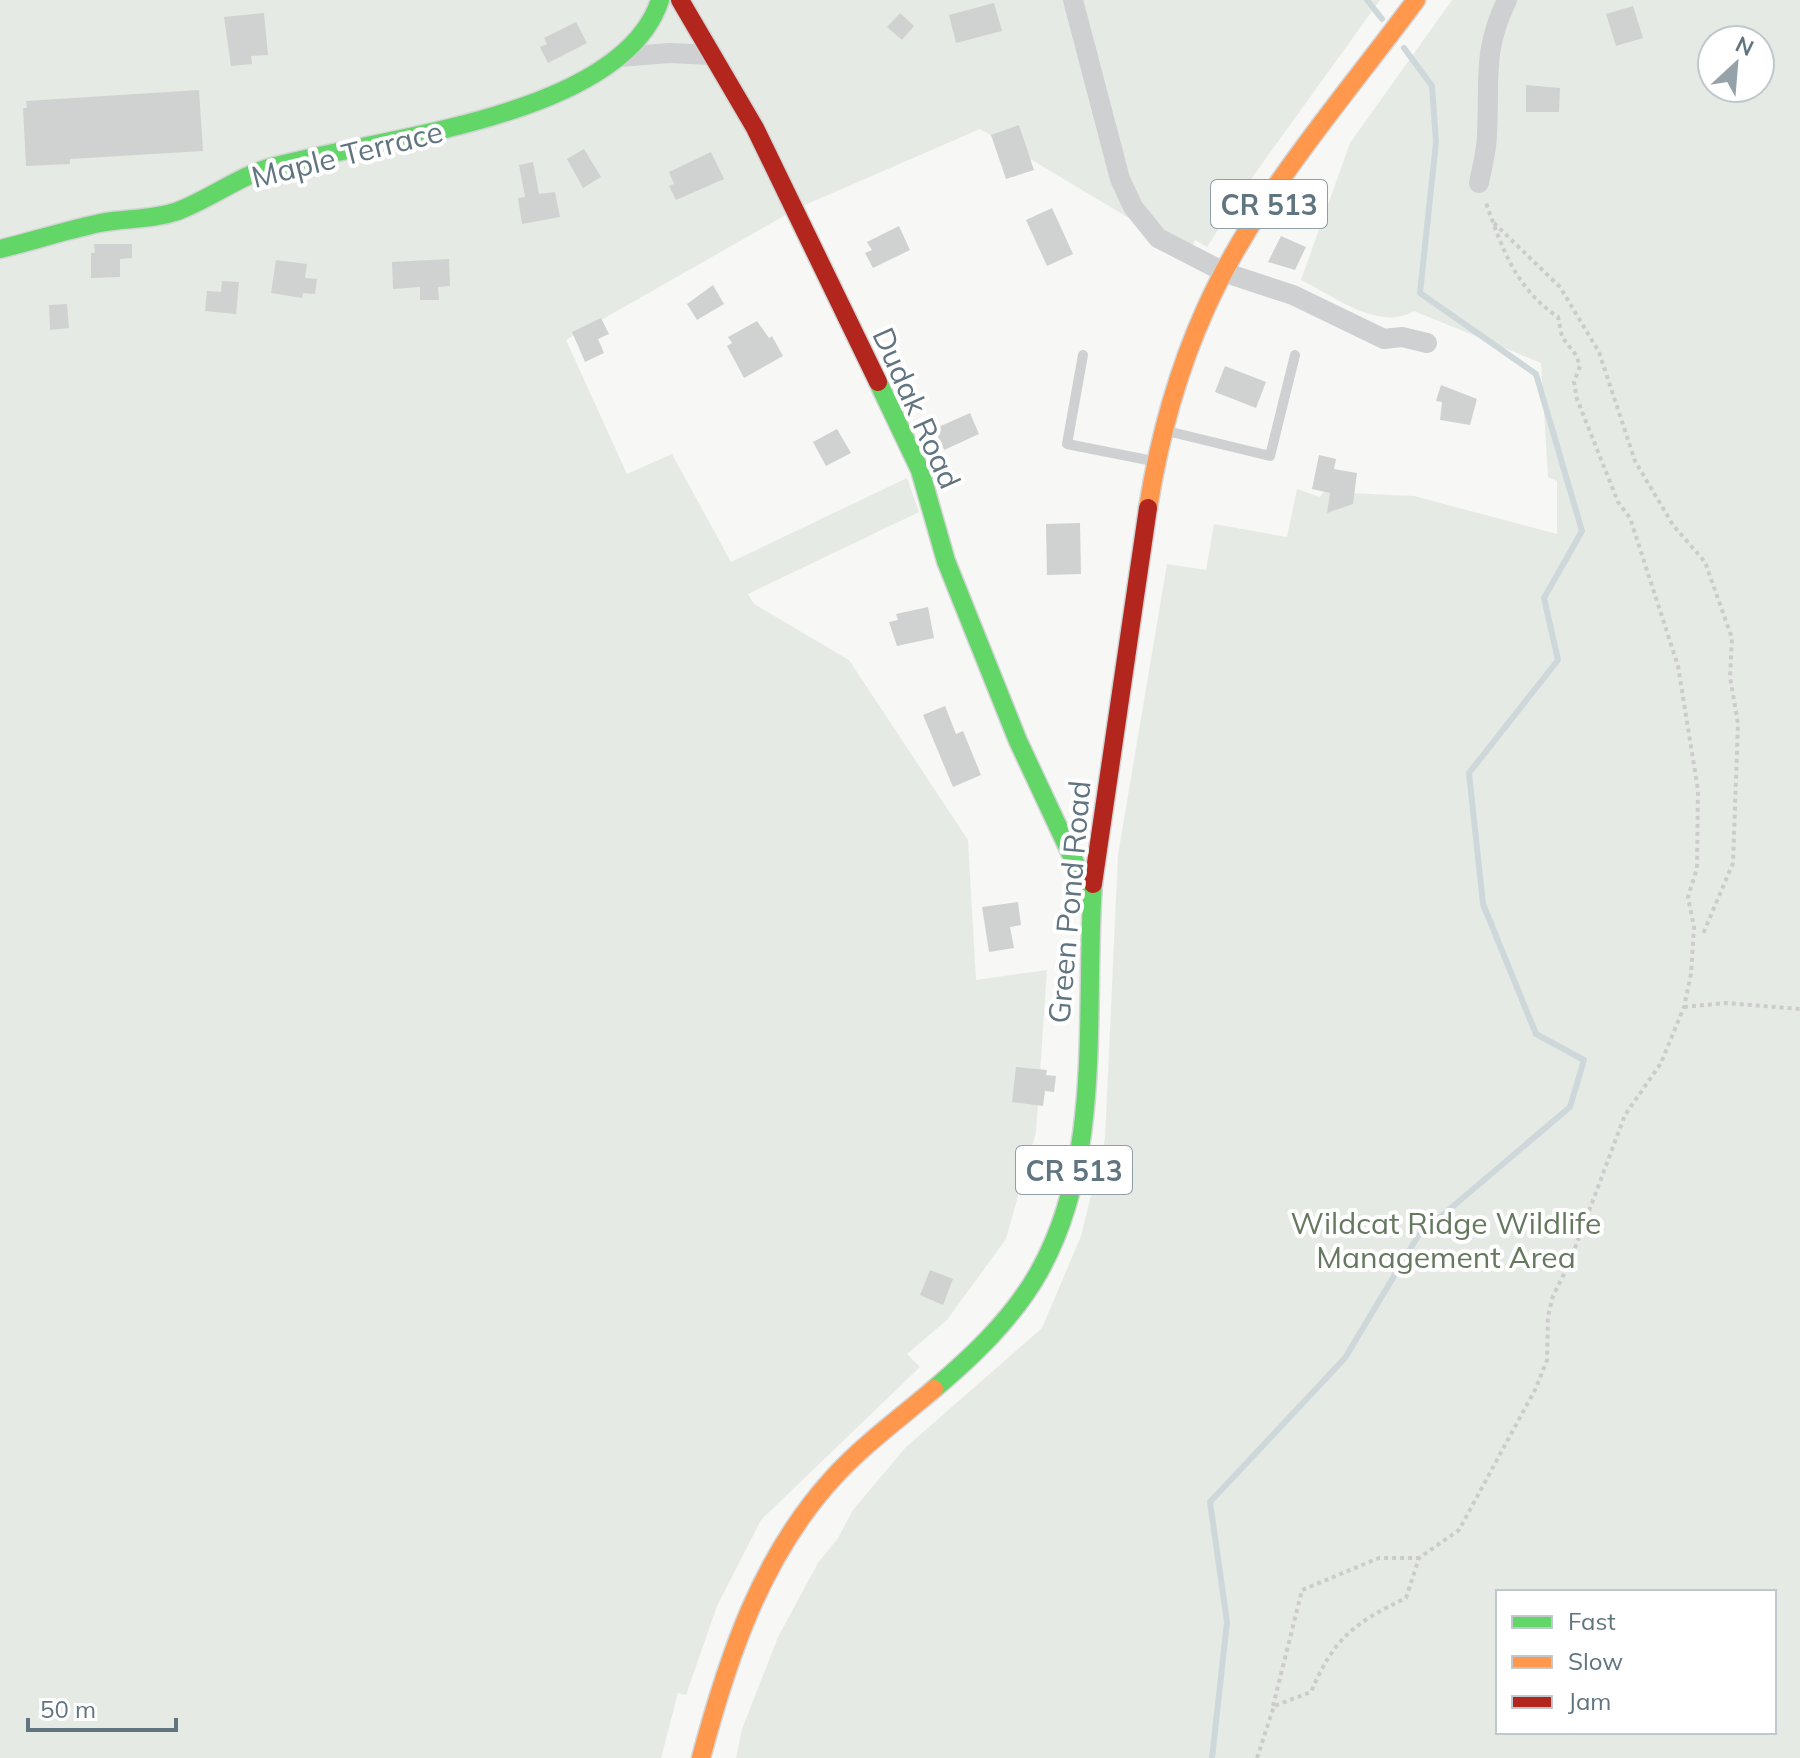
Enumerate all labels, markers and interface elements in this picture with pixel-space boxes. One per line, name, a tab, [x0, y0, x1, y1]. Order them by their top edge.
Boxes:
north arrow	[1696, 24, 1776, 104]
text: N	[1731, 30, 1758, 62]
street label: Maple Terrace	[247, 112, 447, 196]
road number: CR 513	[1211, 180, 1327, 228]
street label: Dudak Road	[865, 321, 969, 495]
street label: Green Pond Road	[1039, 779, 1099, 1025]
road number: CR 513	[1016, 1146, 1132, 1194]
park label: Wildcat Ridge Wildlife Management Area	[1291, 1204, 1601, 1276]
legend	[1496, 1590, 1776, 1734]
text: Fast	[1568, 1606, 1616, 1636]
text: Slow	[1568, 1646, 1623, 1676]
scale bar	[28, 1682, 176, 1732]
text: Jam	[1568, 1686, 1611, 1716]
text: 50 m	[40, 1694, 96, 1724]

